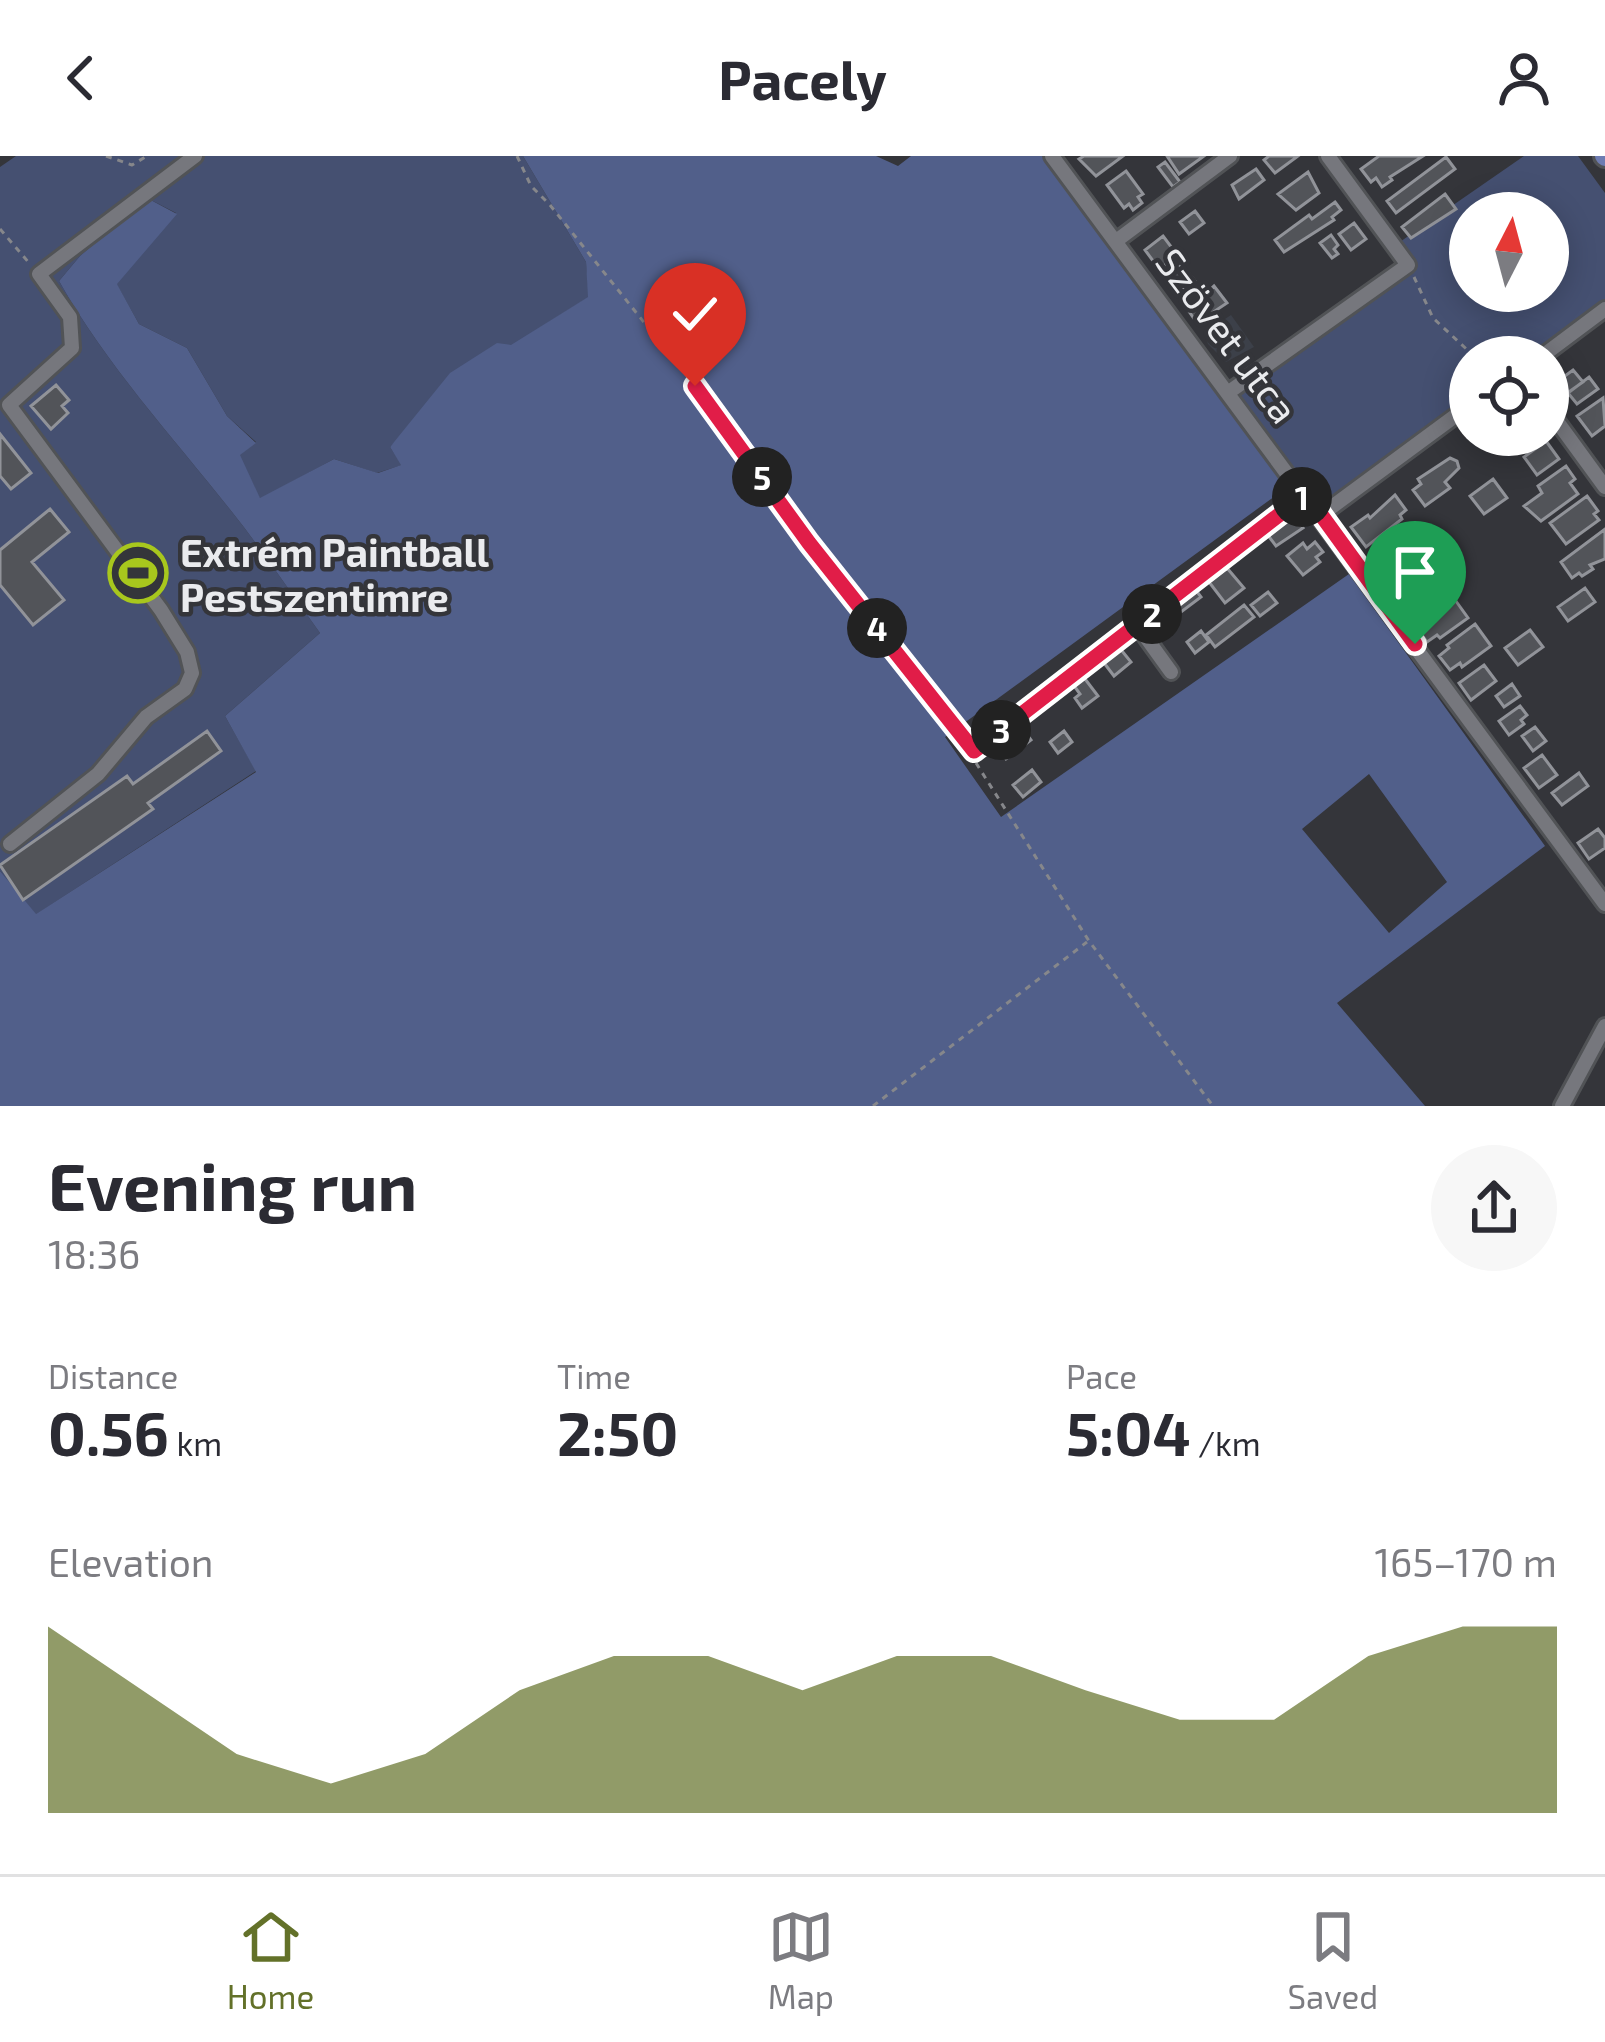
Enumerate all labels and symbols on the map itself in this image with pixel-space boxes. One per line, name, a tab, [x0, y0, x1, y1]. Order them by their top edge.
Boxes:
north arrow	[1449, 192, 1569, 312]
street label: Szövet utca	[1147, 239, 1309, 431]
pin	[644, 263, 746, 386]
pin: 5	[732, 447, 792, 507]
pin: 1	[1272, 467, 1332, 527]
pin	[1364, 521, 1466, 644]
place label: Extrém Paintball Pestszentimre	[180, 528, 489, 620]
sports icon: Extrém Paintball Pestszentimre	[107, 542, 169, 604]
pin: 2	[1122, 584, 1182, 644]
pin: 4	[847, 598, 907, 658]
pin: 3	[971, 700, 1031, 760]

